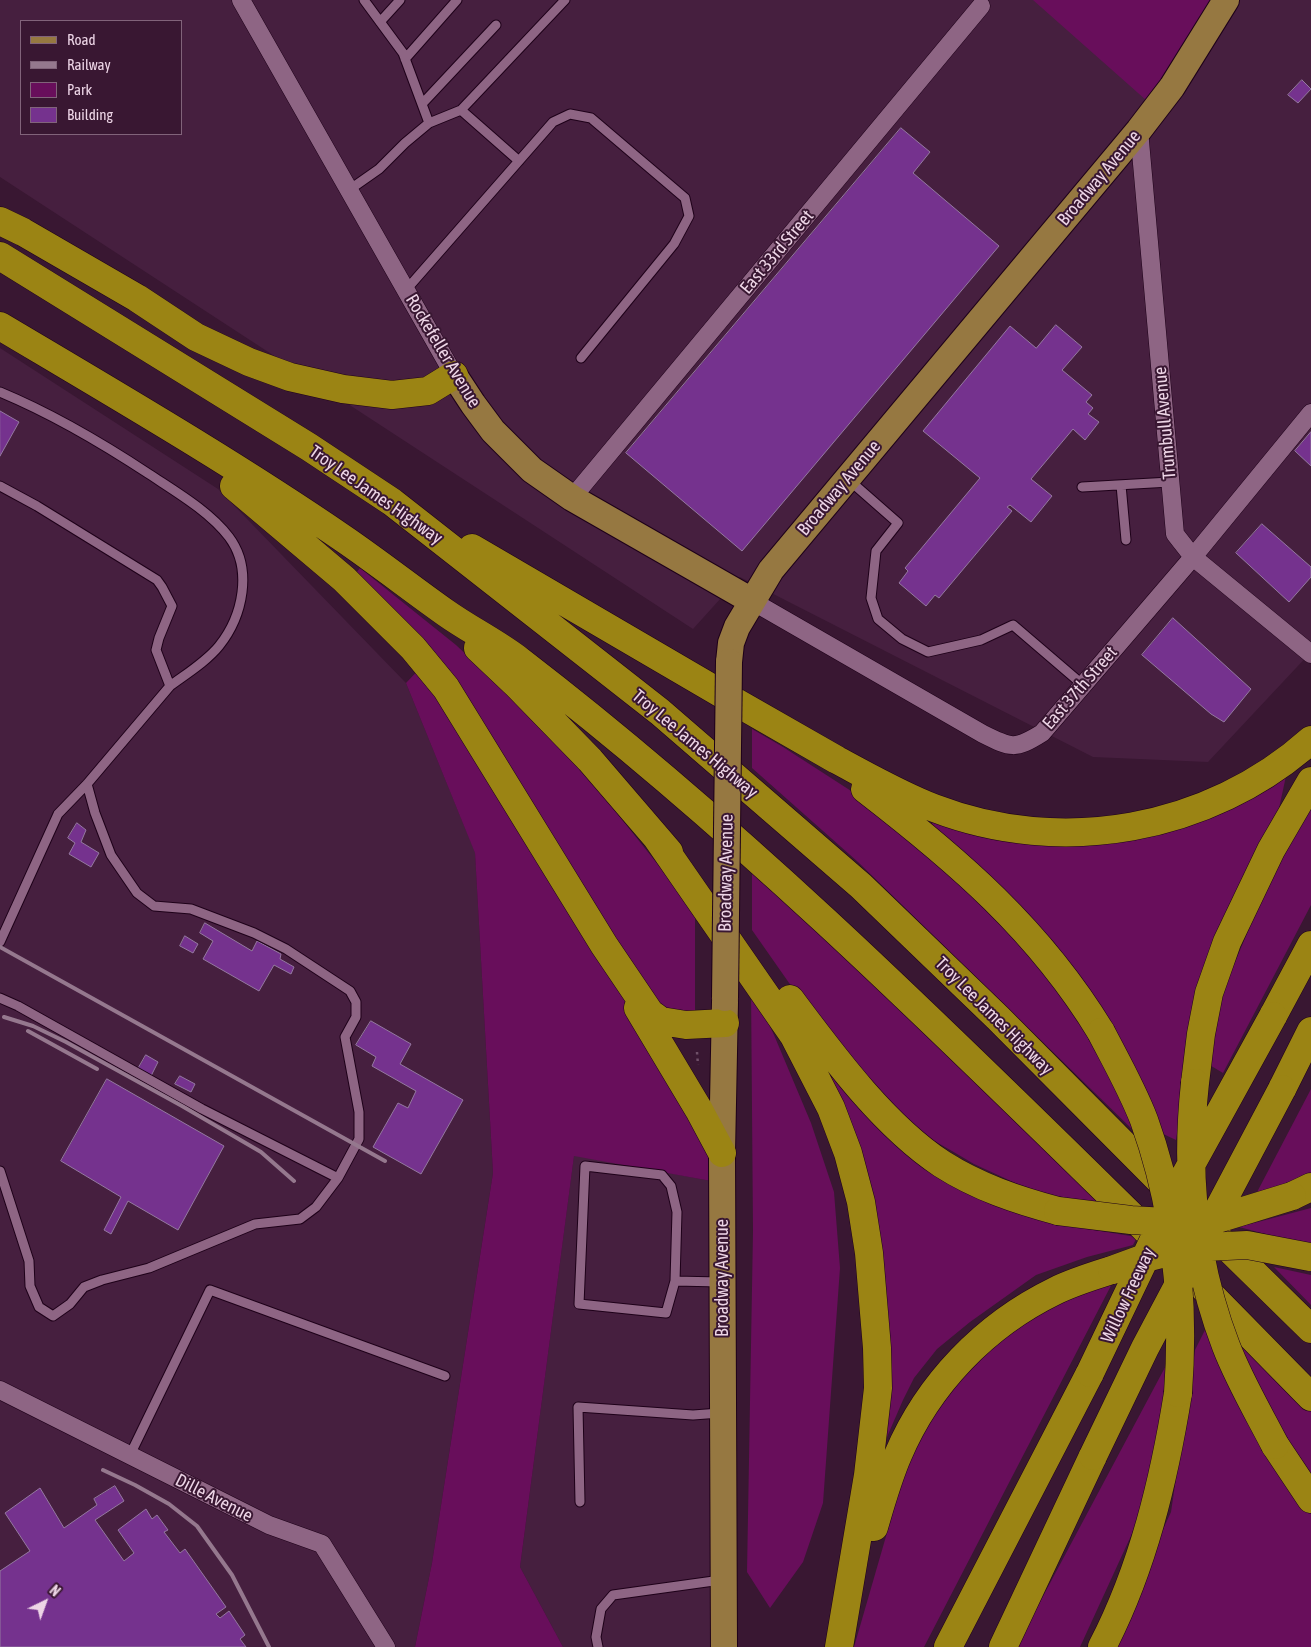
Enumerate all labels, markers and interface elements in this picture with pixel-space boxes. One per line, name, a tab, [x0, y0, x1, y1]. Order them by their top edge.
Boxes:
legend	[20, 20, 182, 135]
text: Road	[67, 31, 96, 48]
text: Railway	[67, 56, 111, 73]
text: Park	[67, 81, 92, 98]
text: Building	[67, 106, 113, 123]
street label: Broadway Avenue	[1053, 126, 1145, 230]
street label: East 33rd Street	[736, 206, 818, 298]
street label: Rockefeller Avenue	[401, 291, 485, 411]
street label: Trumbull Avenue	[1149, 366, 1181, 480]
street label: Broadway Avenue	[793, 436, 885, 540]
street label: Troy Lee James Highway	[305, 441, 447, 549]
street label: East 37th Street	[1038, 642, 1122, 734]
street label: Troy Lee James Highway	[628, 685, 762, 803]
street label: Broadway Avenue	[714, 814, 738, 932]
street label: Troy Lee James Highway	[931, 953, 1057, 1079]
street label: Broadway Avenue	[711, 1219, 733, 1337]
street label: Willow Freeway	[1097, 1244, 1159, 1346]
street label: Dille Avenue	[172, 1469, 256, 1527]
north arrow	[20, 1577, 70, 1627]
text: N	[47, 1582, 63, 1600]

